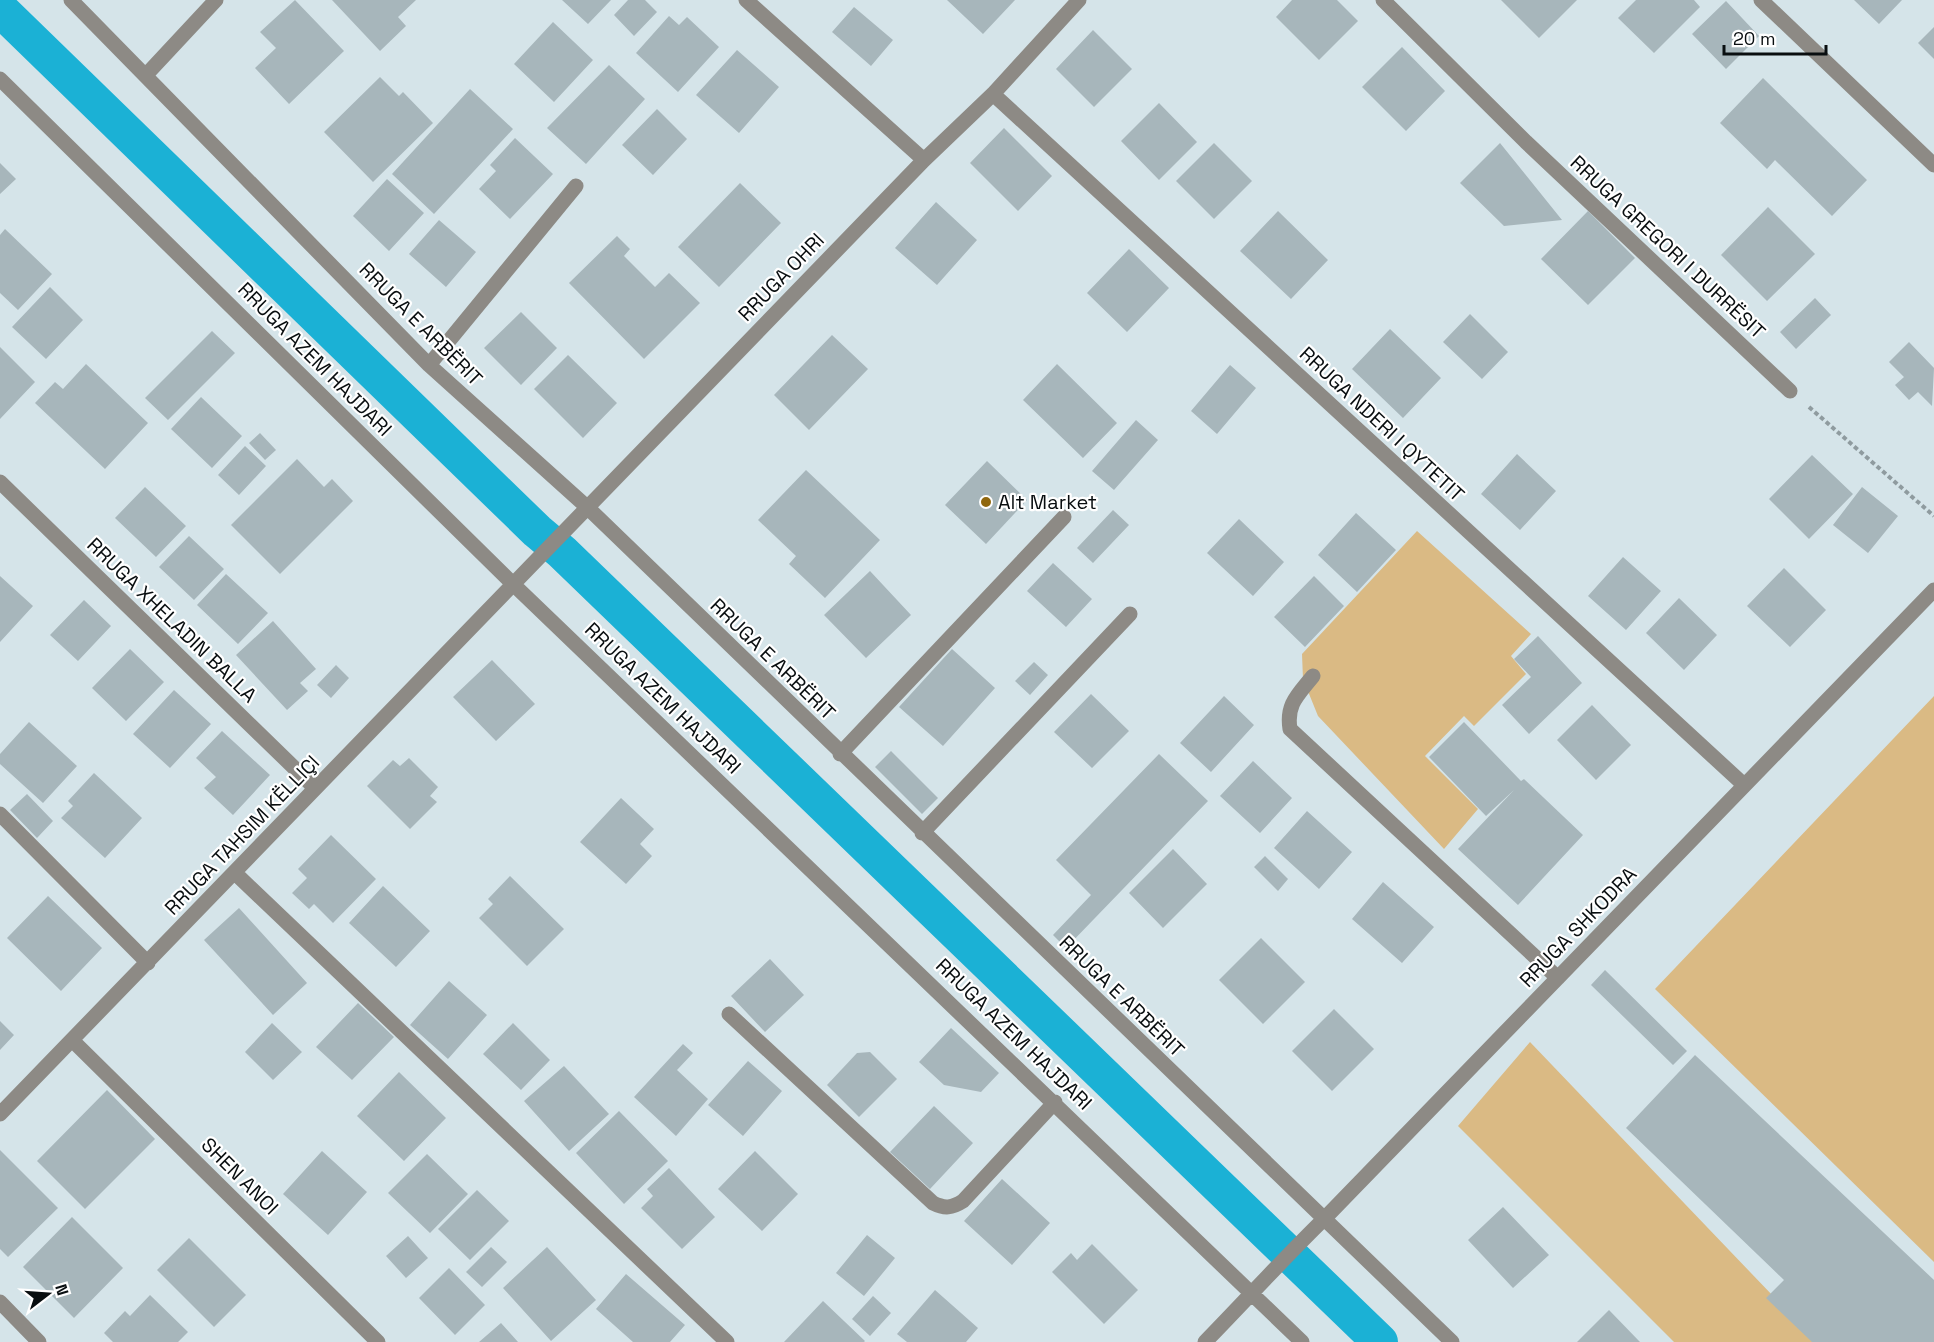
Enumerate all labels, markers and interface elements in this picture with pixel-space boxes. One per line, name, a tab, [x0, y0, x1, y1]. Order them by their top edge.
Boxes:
scale bar	[1724, 18, 1826, 56]
text: 20 m	[1733, 27, 1776, 50]
street label: RRUGA GREGORI I DURRËSIT	[1565, 150, 1771, 344]
street label: RRUGA OHRI	[732, 227, 830, 327]
street label: RRUGA E ARBËRIT	[354, 257, 488, 391]
street label: RRUGA AZEM HAJDARI	[232, 276, 398, 442]
street label: RRUGA NDERI I QYTETIT	[1294, 341, 1470, 507]
place label: Alt Market	[998, 489, 1097, 515]
marker: Alt Market	[979, 495, 993, 509]
street label: RRUGA XHELADIN BALLA	[81, 532, 263, 708]
street label: RRUGA E ARBËRIT	[705, 593, 841, 726]
street label: RRUGA AZEM HAJDARI	[579, 617, 747, 779]
street label: RRUGA TAHSIM KËLLIÇI	[159, 750, 325, 920]
street label: RRUGA SHKODRA	[1514, 861, 1642, 993]
street label: RRUGA E ARBËRIT	[1054, 930, 1190, 1063]
street label: RRUGA AZEM HAJDARI	[930, 953, 1098, 1115]
street label: SHEN ANOI	[196, 1132, 284, 1220]
north arrow	[18, 1264, 78, 1324]
text: N	[50, 1282, 73, 1298]

